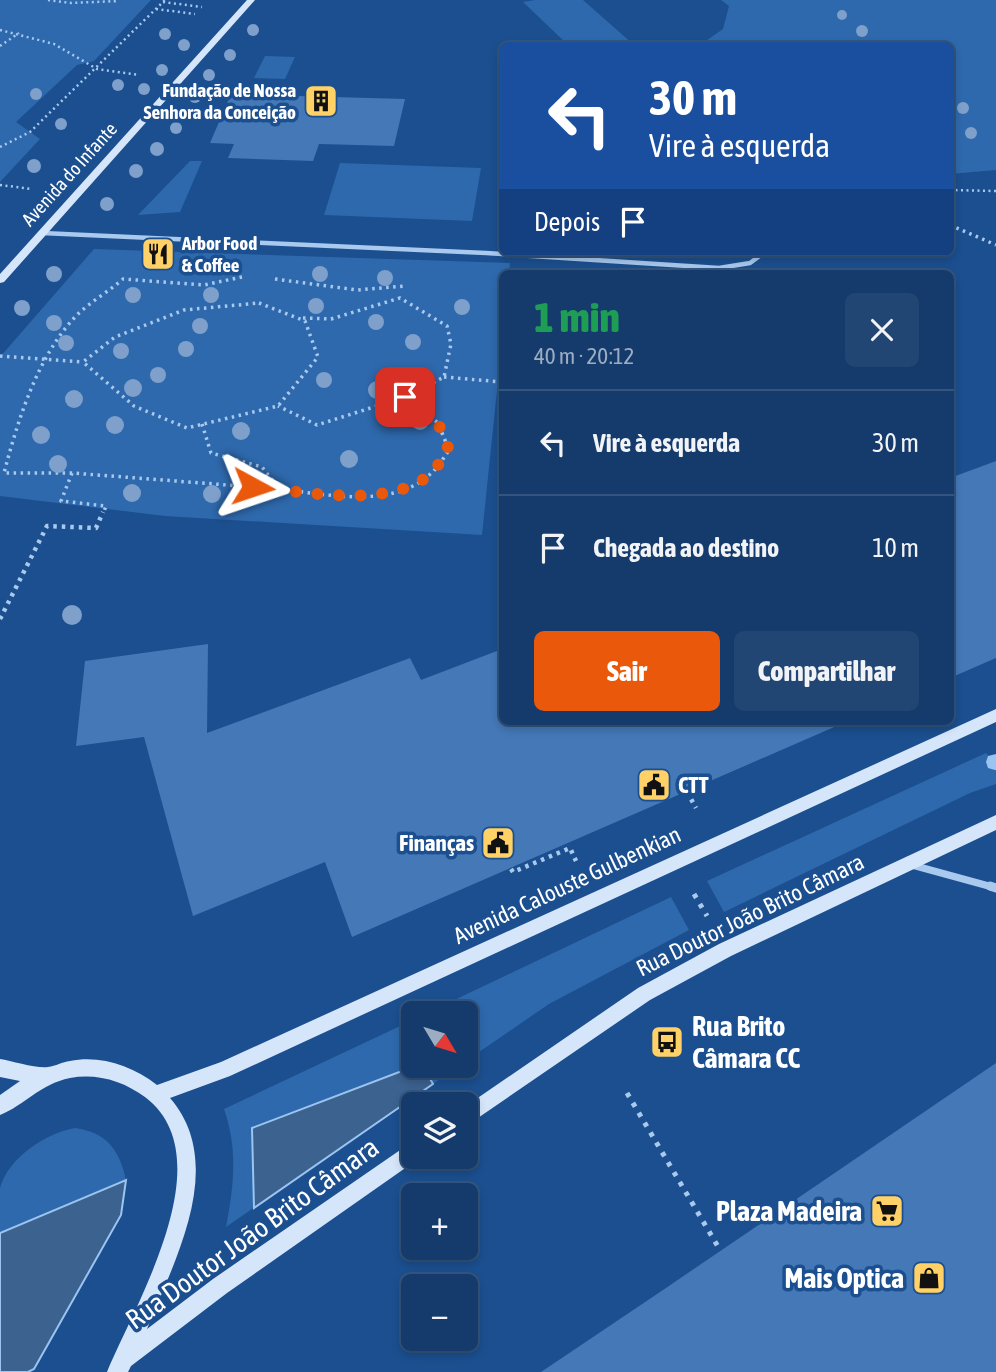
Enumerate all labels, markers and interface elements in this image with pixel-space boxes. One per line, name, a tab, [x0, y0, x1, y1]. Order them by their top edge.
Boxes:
text: 30 m	[649, 69, 737, 125]
icon: left	[534, 70, 625, 161]
place label: Fundação de Nossa Senhora da Conceição	[143, 79, 296, 123]
building icon: Fundação de Nossa Senhora da Conceição	[302, 82, 340, 120]
street label: Avenida do Infante	[17, 118, 121, 230]
text: Vire à esquerda	[649, 127, 830, 164]
icon: arrive	[614, 203, 652, 241]
text: Depois	[534, 207, 600, 237]
place label: Arbor Food & Coffee	[181, 232, 257, 276]
restaurant icon: Arbor Food & Coffee	[139, 235, 177, 273]
text: 1 min	[534, 293, 620, 341]
button: close	[845, 293, 919, 367]
text: 40 m · 20:12	[534, 343, 634, 369]
pin	[375, 367, 435, 427]
icon: arrive	[386, 378, 424, 416]
icon: left	[534, 424, 572, 462]
text: Vire à esquerda	[593, 428, 740, 458]
text: 30 m	[872, 428, 919, 458]
position arrow	[216, 450, 290, 524]
icon: arrive	[534, 529, 572, 567]
text: Chegada ao destino	[593, 533, 779, 563]
text: 10 m	[872, 533, 919, 563]
button: Sair	[534, 631, 720, 711]
button: Compartilhar	[734, 631, 919, 711]
public building icon: CTT	[635, 766, 673, 804]
place label: CTT	[678, 772, 709, 798]
street label: Avenida Calouste Gulbenkian	[449, 821, 685, 949]
public building icon: Finanças	[479, 824, 517, 862]
place label: Finanças	[399, 830, 474, 856]
street label: Rua Doutor João Brito Câmara	[632, 849, 868, 981]
north arrow	[401, 1001, 478, 1078]
map controls	[401, 1001, 478, 1351]
place label: Rua Brito Câmara CC	[692, 1010, 800, 1074]
bus stop icon: Rua Brito Câmara CC	[648, 1023, 686, 1061]
button: layers	[401, 1092, 478, 1169]
street label: Rua Doutor João Brito Câmara	[120, 1131, 384, 1335]
button: +	[401, 1183, 478, 1260]
supermarket icon: Plaza Madeira	[868, 1192, 906, 1230]
place label: Plaza Madeira	[716, 1195, 862, 1227]
shop icon: Mais Optica	[910, 1259, 948, 1297]
place label: Mais Optica	[785, 1262, 904, 1294]
button: −	[401, 1274, 478, 1351]

